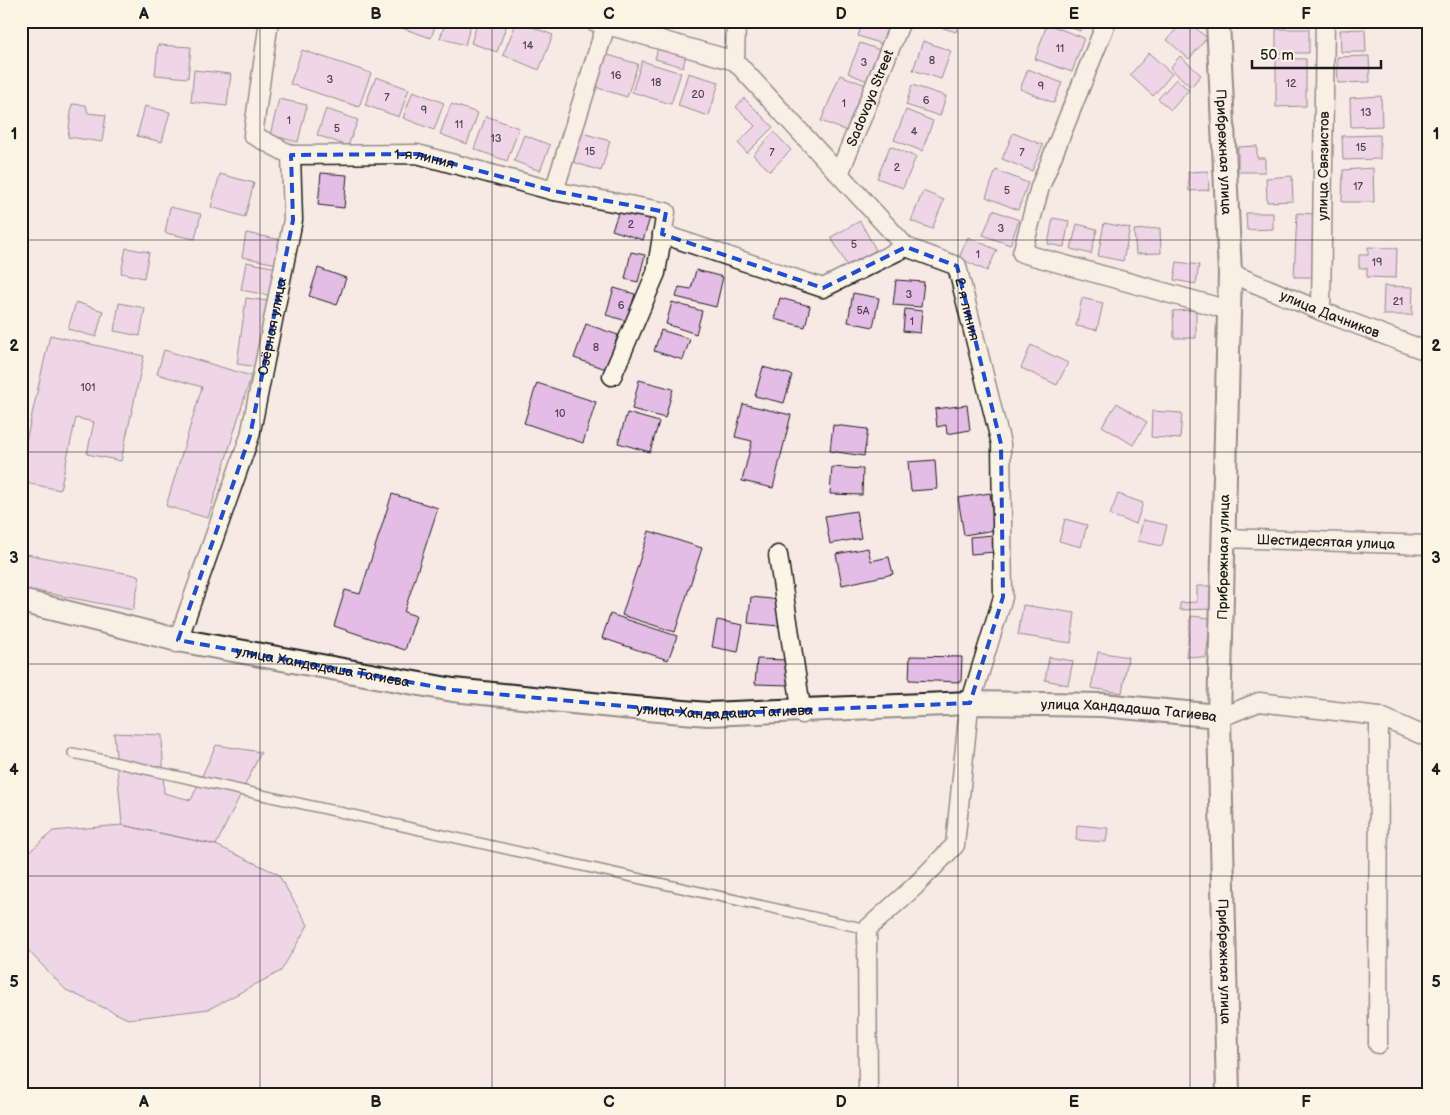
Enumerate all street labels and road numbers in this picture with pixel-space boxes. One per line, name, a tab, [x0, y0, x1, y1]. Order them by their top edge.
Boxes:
street label: Sadovaya Street	[843, 47, 898, 149]
street label: Прибрежная улица	[1212, 89, 1235, 216]
street label: улица Связистов	[1314, 111, 1333, 221]
street label: 1-я линия	[394, 146, 457, 173]
street label: Озёрная улица	[254, 276, 290, 377]
street label: 2-я линия	[951, 276, 983, 343]
street label: улица Дачников	[1277, 287, 1383, 342]
street label: Прибрежная улица	[1214, 493, 1233, 620]
street label: Шестидесятая улица	[1256, 531, 1396, 553]
street label: улица Хандадаша Тагиева	[234, 643, 412, 691]
street label: улица Хандадаша Тагиева	[1041, 696, 1220, 726]
street label: улица Хандадаша Тагиева	[636, 700, 814, 723]
street label: Прибрежная улица	[1214, 898, 1234, 1025]

